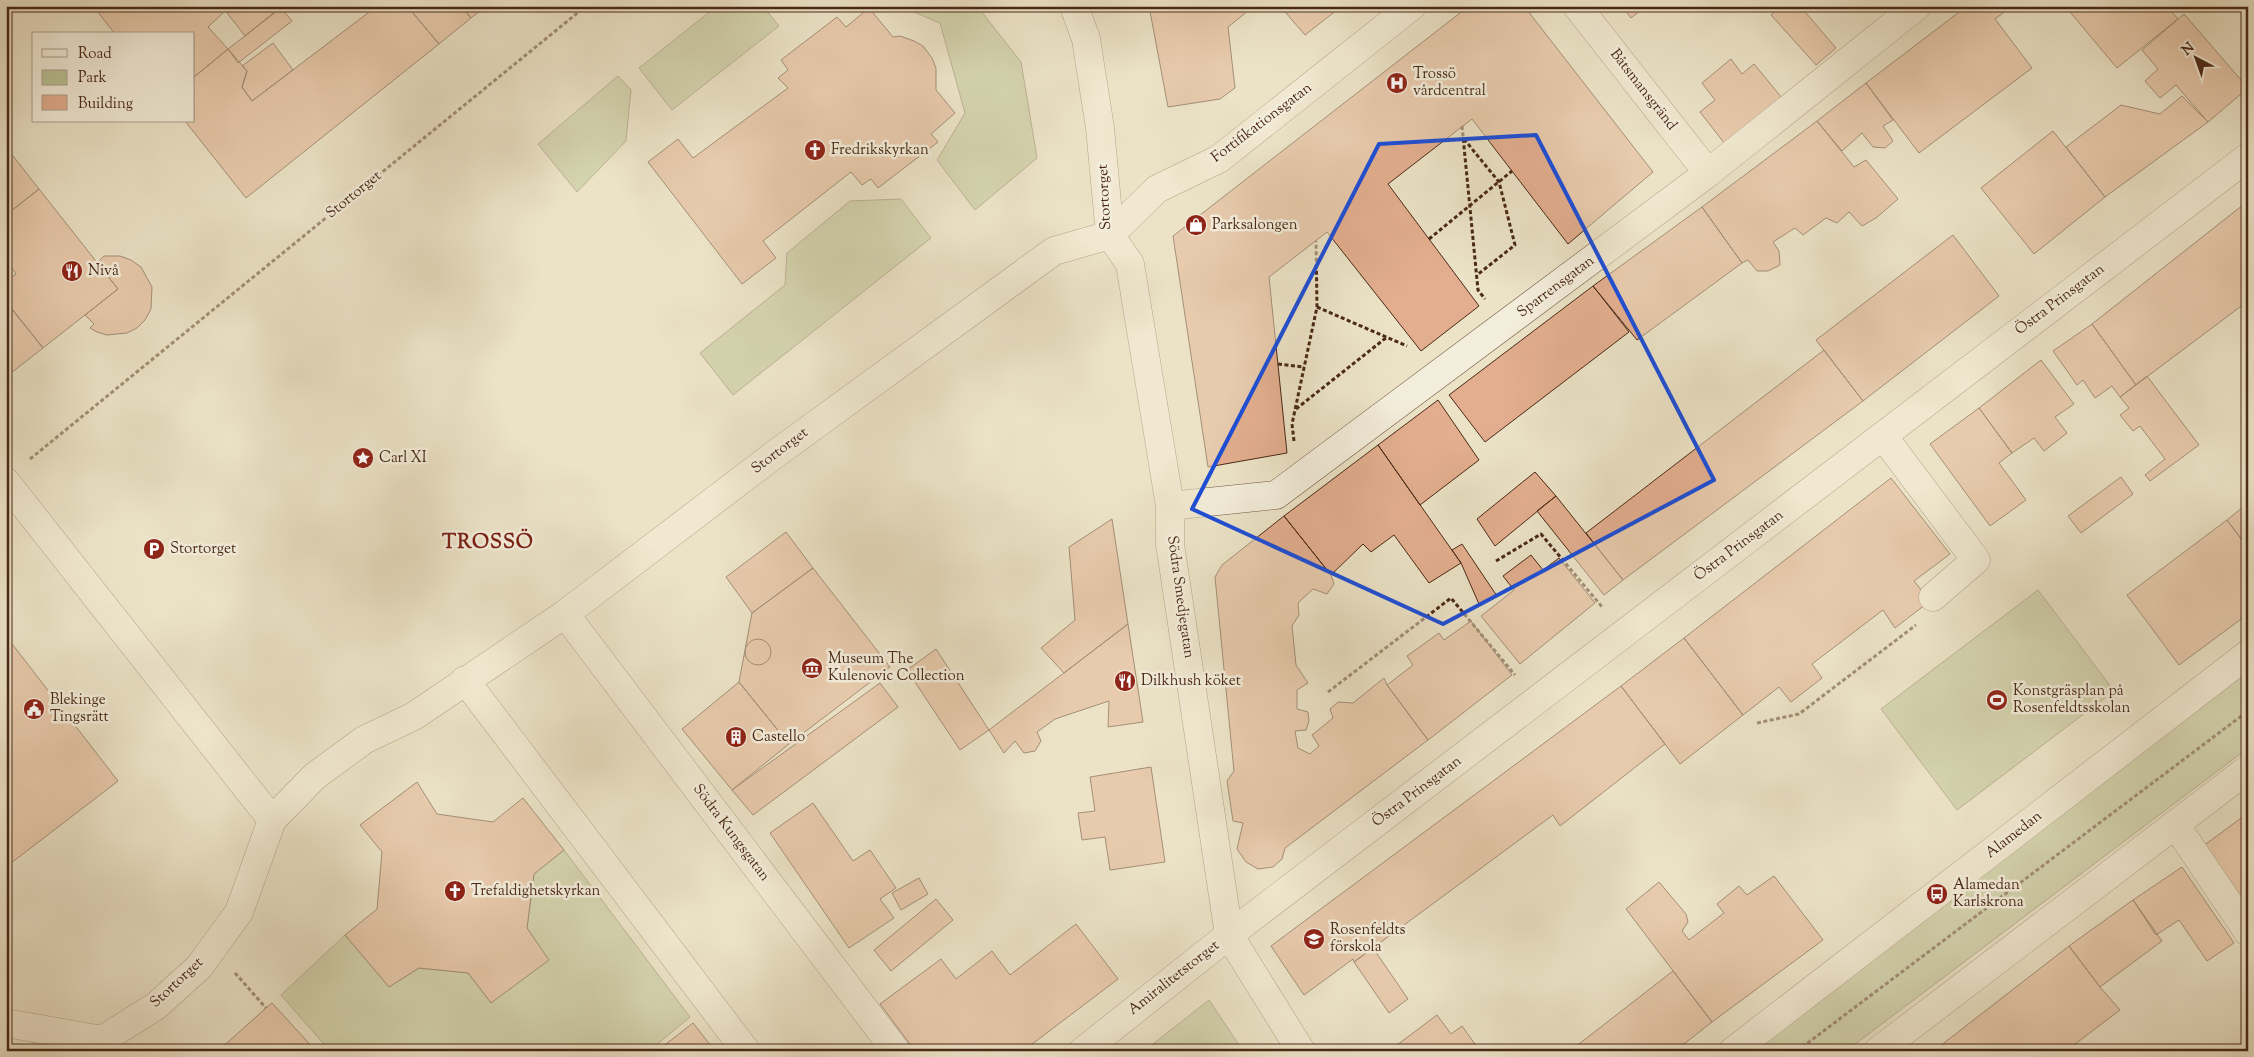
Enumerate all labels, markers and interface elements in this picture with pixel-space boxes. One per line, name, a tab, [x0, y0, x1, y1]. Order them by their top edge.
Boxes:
legend	[32, 32, 195, 122]
north arrow	[2172, 32, 2222, 82]
text: N	[2178, 38, 2200, 61]
text: Road	[78, 44, 112, 65]
street label: Båtsmansgränd	[1604, 45, 1682, 136]
place label: Trossö vårdcentral	[1413, 64, 1486, 102]
text: Park	[78, 68, 107, 89]
hospital icon: Trossö vårdcentral	[1385, 71, 1409, 95]
street label: Fortifikationsgatan	[1207, 78, 1317, 168]
text: Building	[78, 94, 133, 115]
church icon: Fredrikskyrkan	[803, 138, 827, 162]
place label: Fredrikskyrkan	[831, 140, 929, 161]
street label: Stortorget	[1093, 163, 1117, 231]
street label: Stortorget	[322, 166, 386, 224]
shop icon: Parksalongen	[1184, 213, 1208, 237]
place label: Parksalongen	[1212, 215, 1298, 236]
street label: Sparrensgatan	[1513, 251, 1599, 323]
street label: Östra Prinsgatan	[2010, 258, 2109, 341]
restaurant icon: Nivå	[60, 259, 84, 283]
place label: Nivå	[88, 261, 119, 282]
street label: Stortorget	[747, 423, 813, 479]
place icon: Carl XI	[351, 446, 375, 470]
place label: Carl XI	[379, 448, 427, 469]
street label: Östra Prinsgatan	[1689, 504, 1788, 587]
district label: TROSSÖ	[442, 528, 534, 558]
street label: Södra Smedjegatan	[1161, 534, 1199, 660]
parking icon: Stortorget	[142, 537, 166, 561]
place label: Stortorget	[170, 539, 236, 560]
place label: Museum The Kulenovic Collection	[828, 649, 965, 687]
museum icon: Museum The Kulenovic Collection	[800, 656, 824, 680]
restaurant icon: Dilkhush köket	[1113, 669, 1137, 693]
place label: Dilkhush köket	[1141, 671, 1241, 692]
place label: Konstgräsplan på Rosenfeldtsskolan	[2013, 681, 2130, 719]
sports icon: Konstgräsplan på Rosenfeldtsskolan	[1985, 688, 2009, 712]
place label: Blekinge Tingsrätt	[50, 690, 109, 728]
public building icon: Blekinge Tingsrätt	[22, 697, 46, 721]
building icon: Castello	[724, 725, 748, 749]
place label: Castello	[752, 727, 805, 748]
street label: Östra Prinsgatan	[1367, 750, 1466, 833]
street label: Södra Kungsgatan	[687, 780, 775, 886]
street label: Alamedan	[1981, 806, 2047, 864]
place label: Alamedan Karlskrona	[1953, 875, 2024, 913]
church icon: Trefaldighetskyrkan	[443, 879, 467, 903]
place label: Trefaldighetskyrkan	[471, 881, 601, 902]
bus stop icon: Alamedan Karlskrona	[1925, 882, 1949, 906]
place label: Rosenfeldts förskola	[1330, 920, 1406, 958]
school or university icon: Rosenfeldts förskola	[1302, 927, 1326, 951]
street label: Amiralitetstorget	[1124, 936, 1224, 1020]
street label: Stortorget	[146, 953, 208, 1013]

